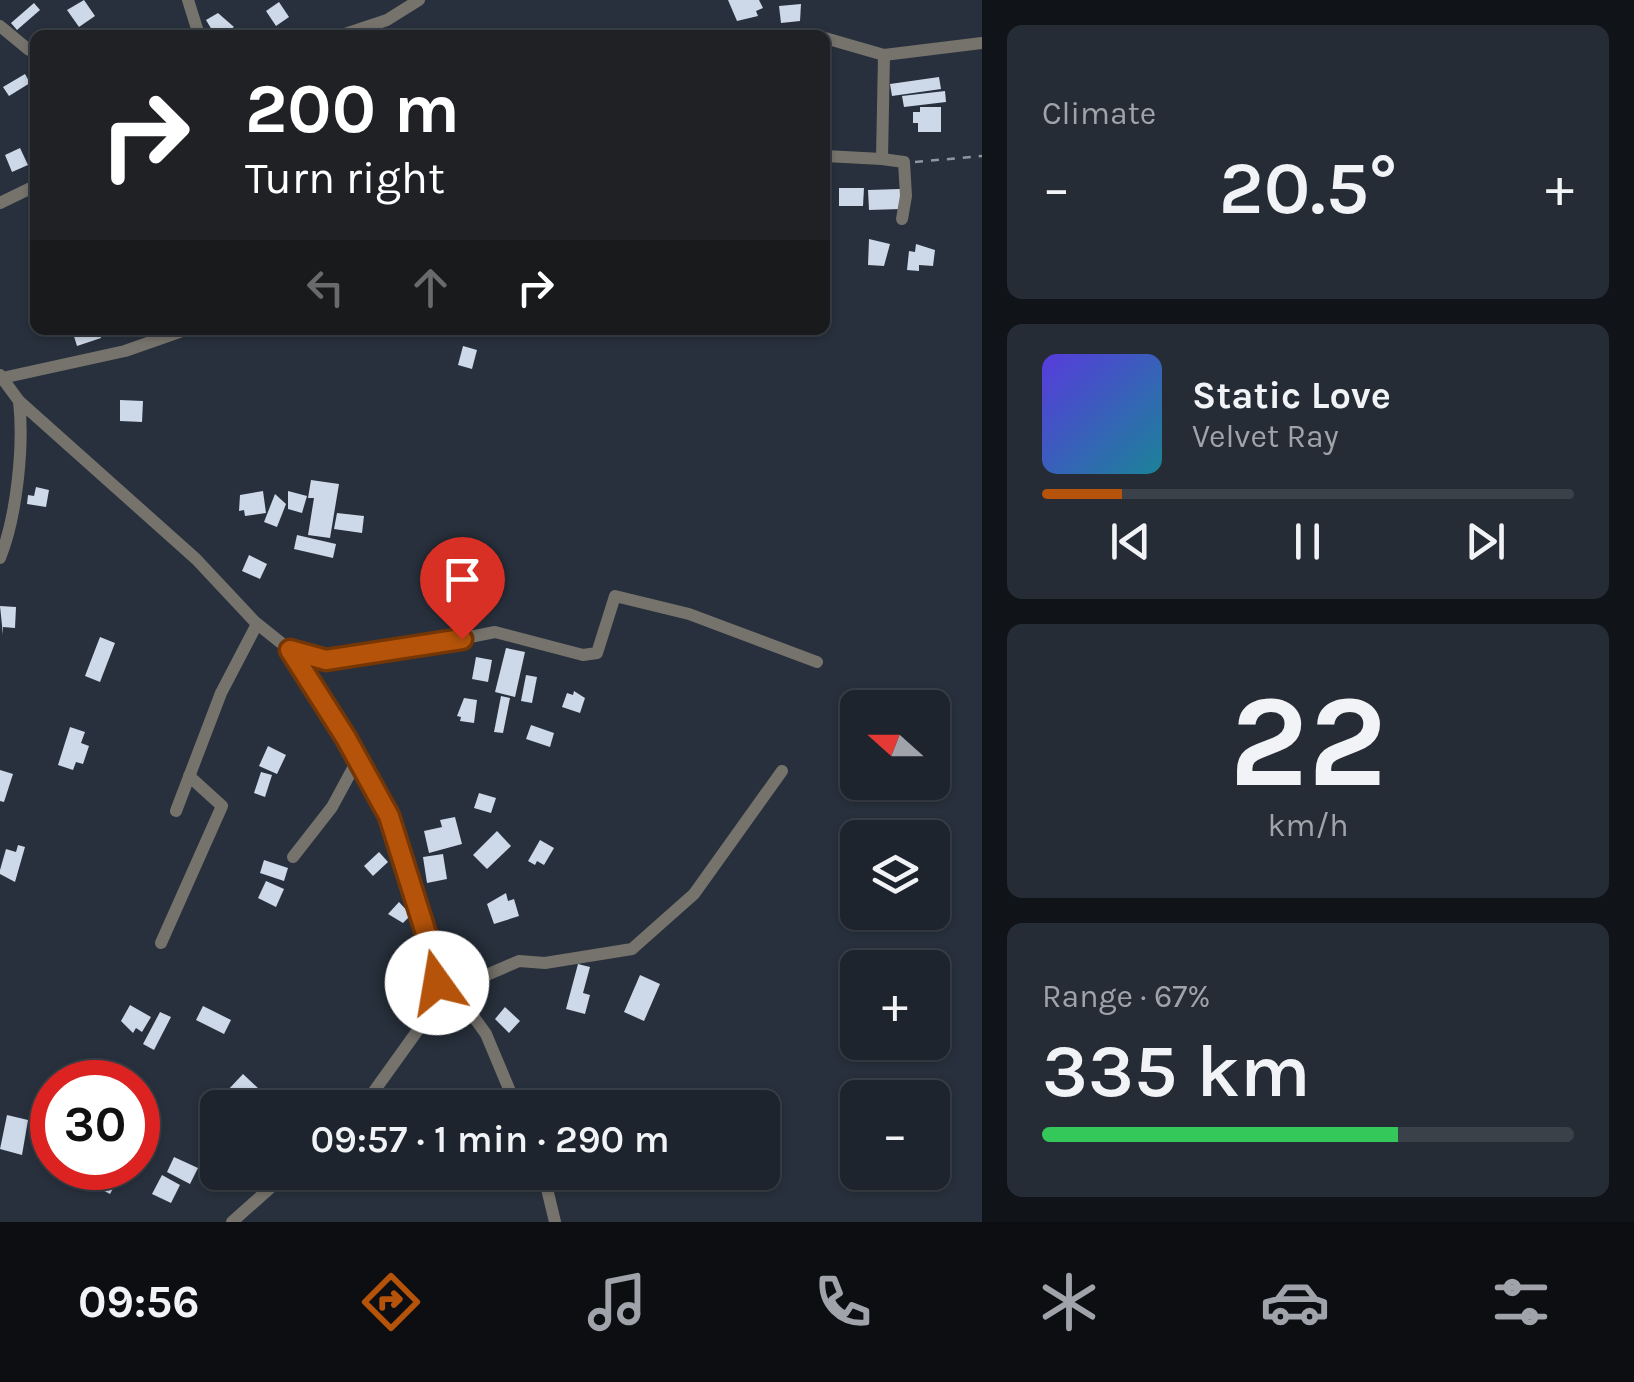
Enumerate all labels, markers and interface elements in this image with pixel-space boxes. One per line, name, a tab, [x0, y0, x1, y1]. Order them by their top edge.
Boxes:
text: 200 m	[245, 68, 460, 150]
icon: right	[80, 70, 210, 200]
text: Climate	[1042, 95, 1156, 132]
text: 20.5°	[1219, 144, 1397, 232]
text: Turn right	[245, 152, 445, 204]
text: −	[1042, 156, 1071, 220]
text: +	[1545, 156, 1574, 220]
icon: left	[298, 260, 353, 315]
icon: ahead	[403, 260, 458, 315]
icon: right	[508, 260, 563, 315]
text: Static Love	[1192, 373, 1391, 418]
text: Velvet Ray	[1192, 418, 1339, 455]
icon: previous	[1103, 514, 1158, 569]
icon: pause	[1280, 514, 1335, 569]
icon: next	[1458, 514, 1513, 569]
pin	[420, 537, 505, 640]
icon: arrive	[435, 552, 490, 607]
text: 22	[1229, 666, 1387, 818]
north arrow	[840, 690, 950, 800]
map controls	[840, 690, 950, 1190]
text: km/h	[1267, 807, 1349, 844]
button: layers	[840, 820, 950, 930]
position arrow	[385, 931, 489, 1035]
button: +	[840, 950, 950, 1060]
text: Range · 67%	[1042, 978, 1211, 1015]
text: 335 km	[1042, 1027, 1311, 1115]
speed limit sign: 30	[30, 1060, 160, 1190]
button: −	[840, 1080, 950, 1190]
text: 09:57 · 1 min · 290 m	[310, 1117, 670, 1162]
icon: directions	[356, 1267, 426, 1337]
icon: music	[582, 1267, 652, 1337]
icon: phone	[808, 1267, 878, 1337]
icon: climate	[1034, 1267, 1104, 1337]
icon: car	[1260, 1267, 1330, 1337]
icon: filters	[1486, 1267, 1556, 1337]
text: 09:56	[78, 1276, 200, 1328]

